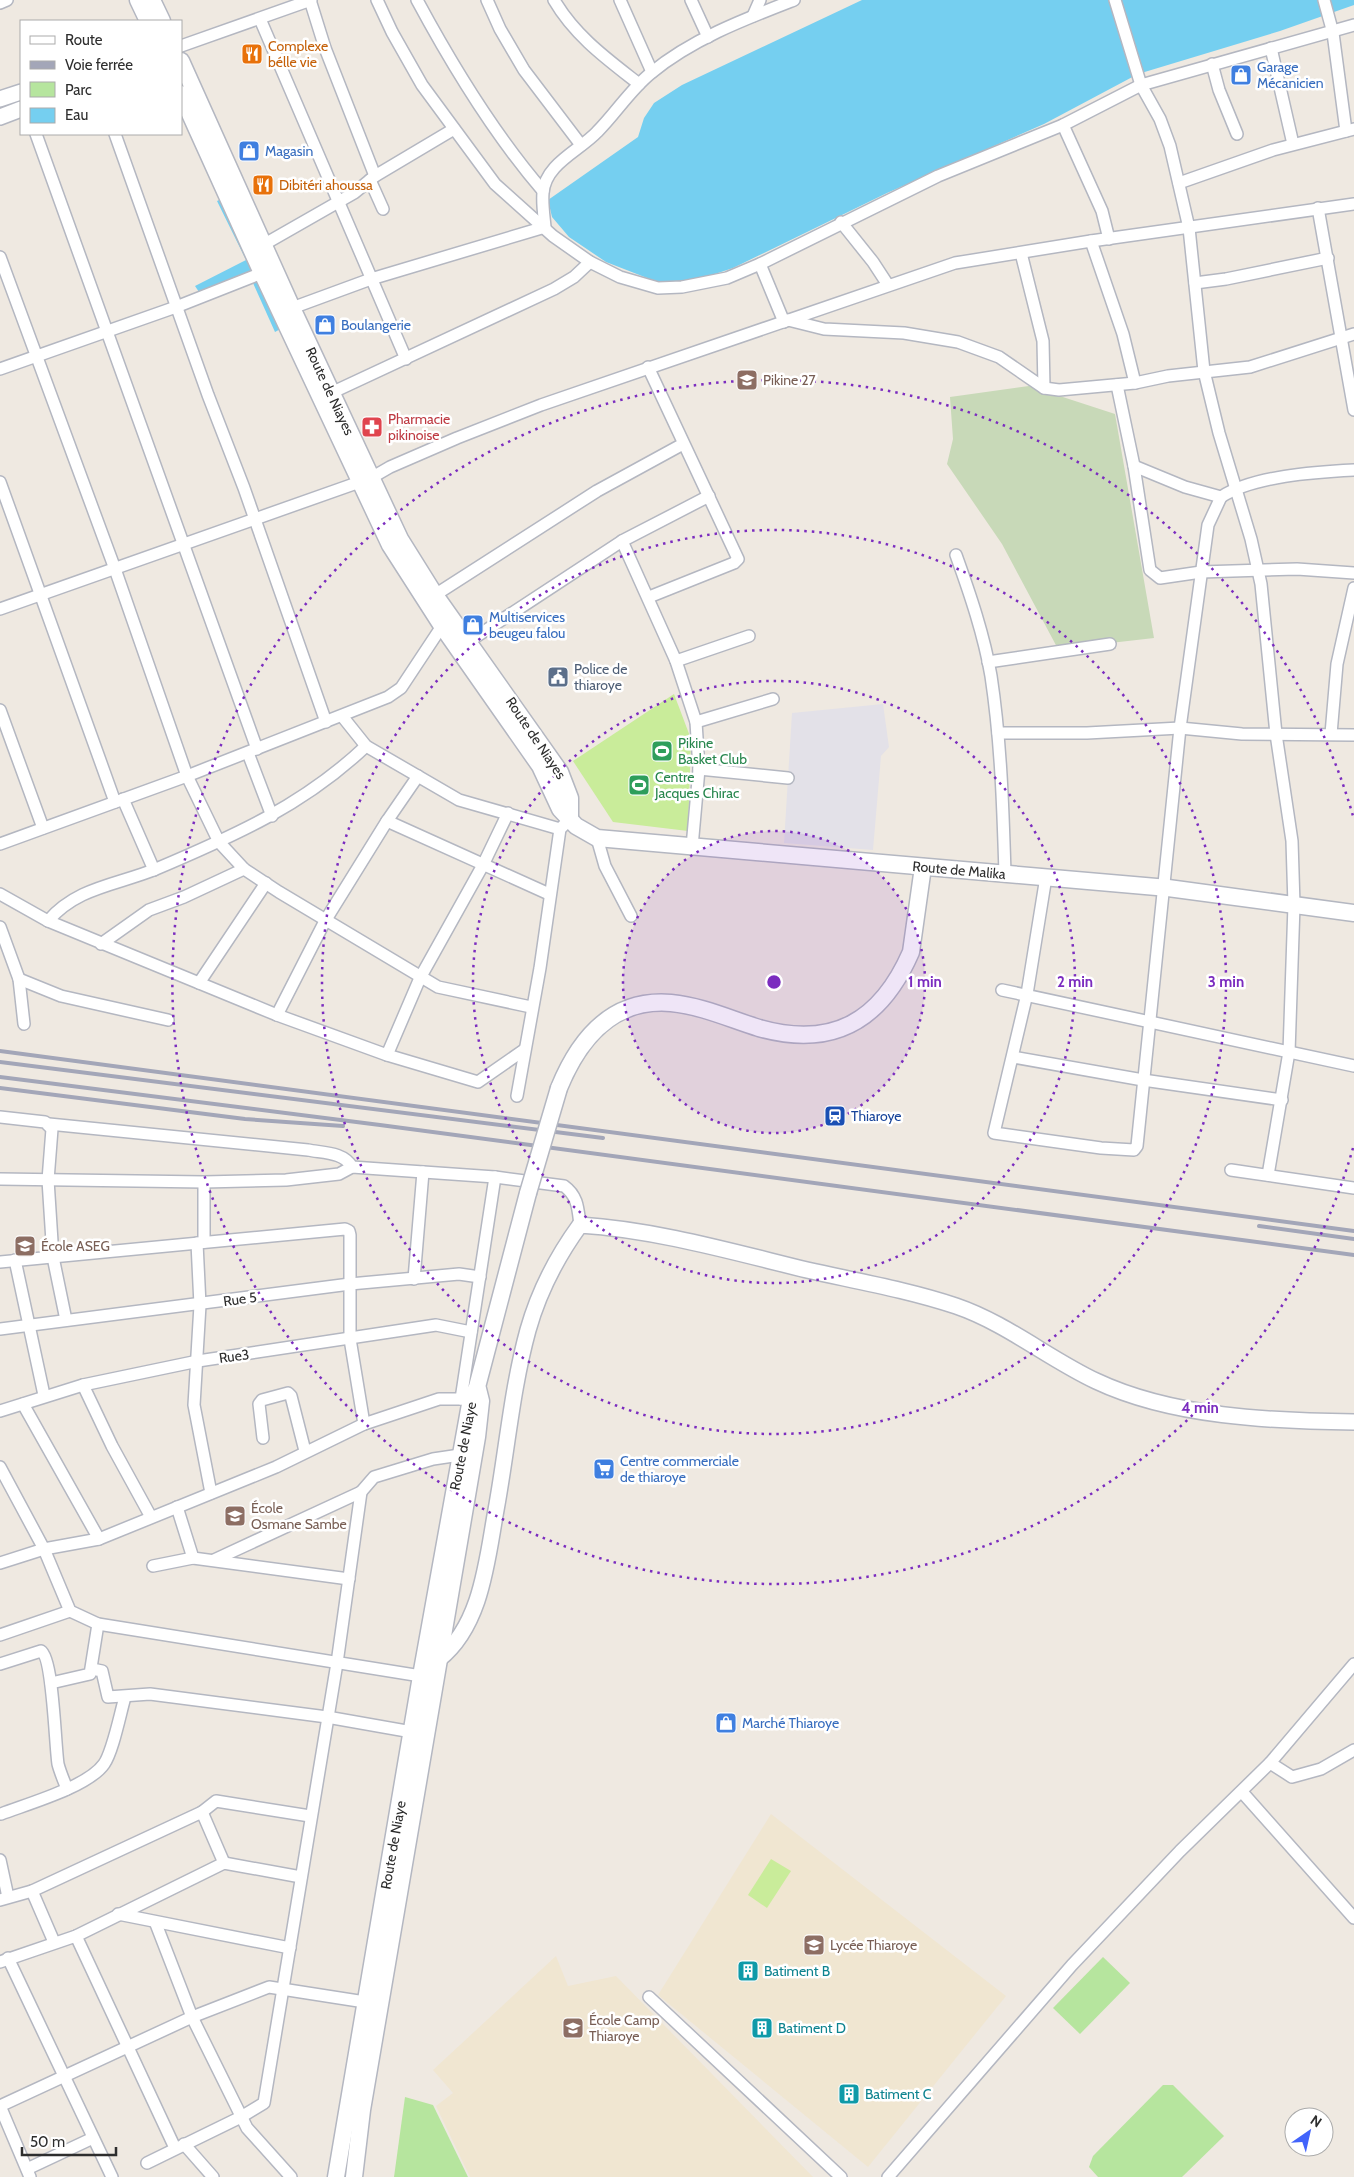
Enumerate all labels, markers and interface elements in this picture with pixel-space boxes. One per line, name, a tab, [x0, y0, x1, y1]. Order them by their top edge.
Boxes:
legend	[20, 20, 182, 135]
text: Route	[65, 31, 103, 49]
place label: Complexe bélle vie	[268, 37, 328, 71]
restaurant icon: Complexe bélle vie	[240, 42, 264, 66]
text: Voie ferrée	[65, 56, 133, 74]
place label: Garage Mécanicien	[1257, 58, 1324, 92]
shop icon: Garage Mécanicien	[1229, 63, 1253, 87]
text: Parc	[65, 81, 92, 99]
text: Eau	[65, 106, 88, 124]
shop icon: Magasin	[237, 139, 261, 163]
place label: Magasin	[265, 142, 313, 160]
restaurant icon: Dibitéri ahoussa	[251, 173, 275, 197]
place label: Dibitéri ahoussa	[279, 176, 373, 194]
shop icon: Boulangerie	[313, 313, 337, 337]
place label: Boulangerie	[341, 316, 411, 334]
street label: Route de Niayes	[302, 344, 358, 438]
school or university icon: Pikine 27	[735, 368, 759, 392]
place label: Pikine 27	[763, 371, 816, 389]
place label: Pharmacie pikinoise	[388, 410, 450, 444]
pharmacy icon: Pharmacie pikinoise	[360, 415, 384, 439]
place label: Multiservices beugeu falou	[489, 608, 565, 642]
shop icon: Multiservices beugeu falou	[461, 613, 485, 637]
place label: Police de thiaroye	[574, 660, 627, 694]
public building icon: Police de thiaroye	[546, 665, 570, 689]
street label: Route de Niayes	[502, 693, 570, 783]
place label: Pikine Basket Club	[678, 734, 747, 768]
sports icon: Pikine Basket Club	[650, 739, 674, 763]
place label: Centre Jacques Chirac	[654, 768, 739, 802]
sports icon: Centre Jacques Chirac	[627, 773, 651, 797]
street label: Route de Malika	[912, 857, 1007, 883]
centre of rings	[765, 973, 783, 991]
text: 1 min	[908, 973, 942, 991]
text: 2 min	[1057, 973, 1093, 991]
text: 3 min	[1208, 973, 1244, 991]
station icon: Thiaroye	[823, 1104, 847, 1128]
place label: Thiaroye	[851, 1107, 902, 1125]
school or university icon: École ASEG	[13, 1234, 37, 1258]
place label: École ASEG	[41, 1237, 110, 1255]
street label: Rue 5	[222, 1288, 258, 1310]
street label: Rue3	[218, 1345, 250, 1367]
text: 4 min	[1181, 1399, 1219, 1417]
street label: Route de Niaye	[446, 1400, 480, 1492]
place label: Centre commerciale de thiaroye	[620, 1452, 739, 1486]
supermarket icon: Centre commerciale de thiaroye	[592, 1457, 616, 1481]
place label: École Osmane Sambe	[251, 1499, 347, 1533]
school or university icon: École Osmane Sambe	[223, 1504, 247, 1528]
shop icon: Marché Thiaroye	[714, 1711, 738, 1735]
place label: Marché Thiaroye	[742, 1714, 839, 1732]
street label: Route de Niaye	[376, 1799, 410, 1891]
school or university icon: Lycée Thiaroye	[802, 1933, 826, 1957]
place label: Lycée Thiaroye	[830, 1936, 917, 1954]
building icon: Batiment B	[736, 1959, 760, 1983]
place label: Batiment B	[764, 1962, 830, 1980]
place label: École Camp Thiaroye	[589, 2011, 660, 2045]
school or university icon: École Camp Thiaroye	[561, 2016, 585, 2040]
building icon: Batiment D	[750, 2016, 774, 2040]
place label: Batiment D	[778, 2019, 846, 2037]
building icon: Batiment C	[837, 2082, 861, 2106]
place label: Batiment C	[865, 2085, 932, 2103]
north arrow	[1284, 2107, 1334, 2157]
text: N	[1307, 2111, 1325, 2131]
scale bar	[22, 2124, 116, 2156]
text: 50 m	[30, 2133, 65, 2151]

